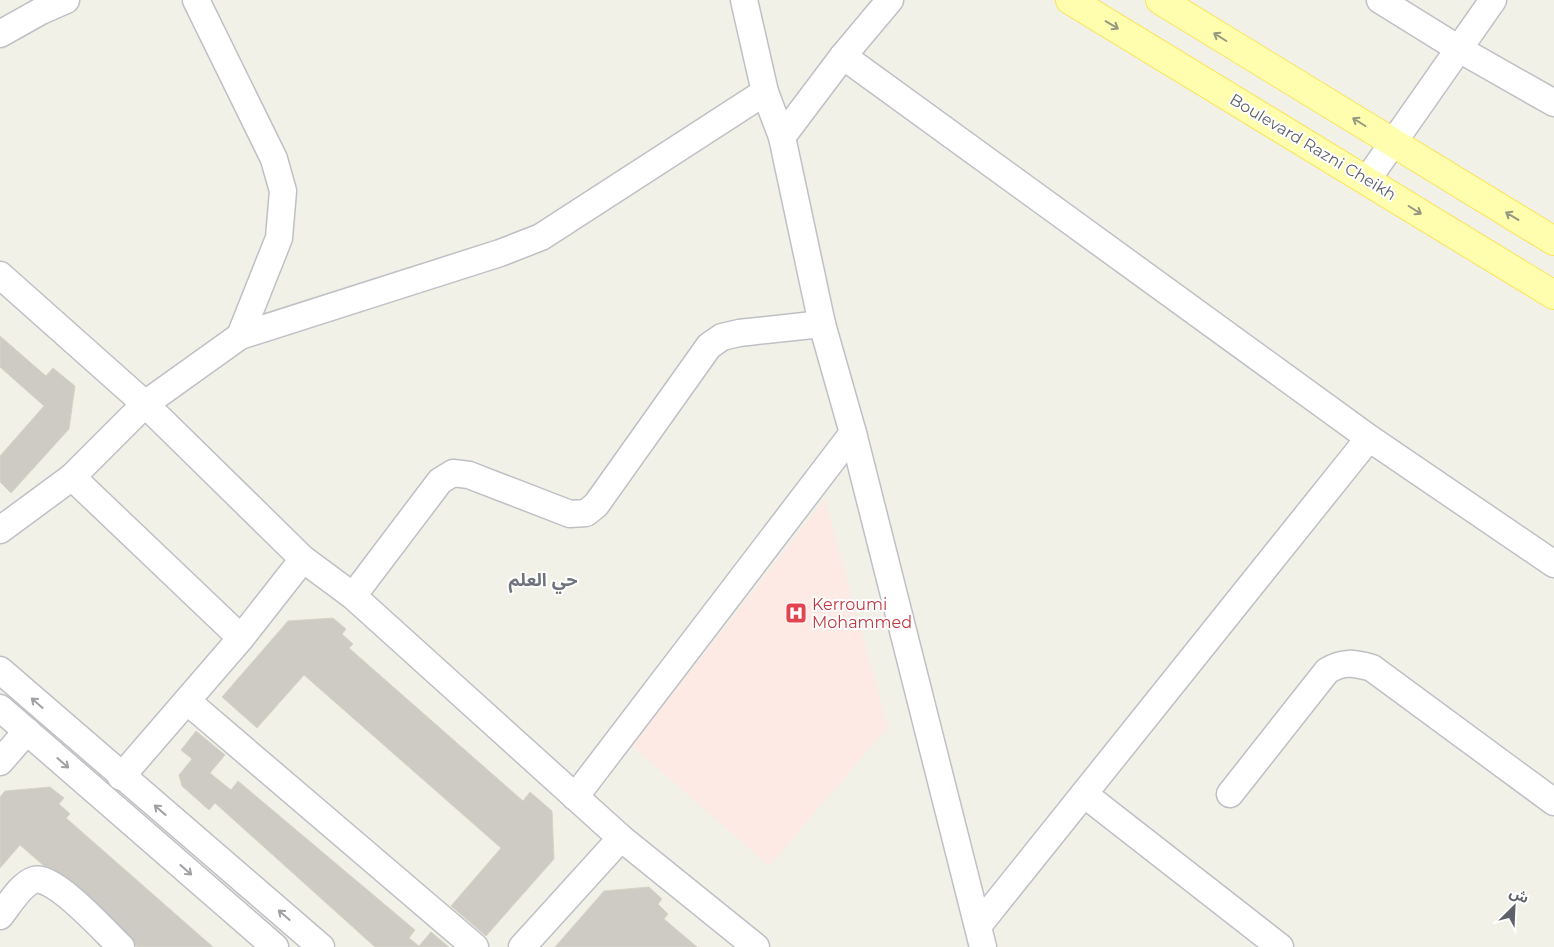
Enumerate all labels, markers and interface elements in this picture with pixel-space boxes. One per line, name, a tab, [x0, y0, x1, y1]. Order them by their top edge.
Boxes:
one-way arrow	[1104, 21, 1118, 31]
one-way arrow	[1214, 32, 1228, 42]
street label: Boulevard Razni Cheikh	[1226, 90, 1400, 204]
one-way arrow	[1352, 117, 1366, 127]
one-way arrow	[1408, 205, 1422, 215]
one-way arrow	[1506, 211, 1520, 221]
district label: حي العلم	[508, 569, 578, 594]
place label: Kerroumi Mohammed	[812, 595, 912, 632]
hospital icon: Kerroumi Mohammed	[784, 601, 808, 625]
one-way arrow	[31, 697, 44, 709]
one-way arrow	[57, 757, 70, 769]
one-way arrow	[154, 804, 167, 815]
one-way arrow	[180, 864, 193, 875]
north arrow	[1489, 882, 1539, 932]
text: ش	[1507, 883, 1532, 907]
one-way arrow	[277, 910, 290, 921]

